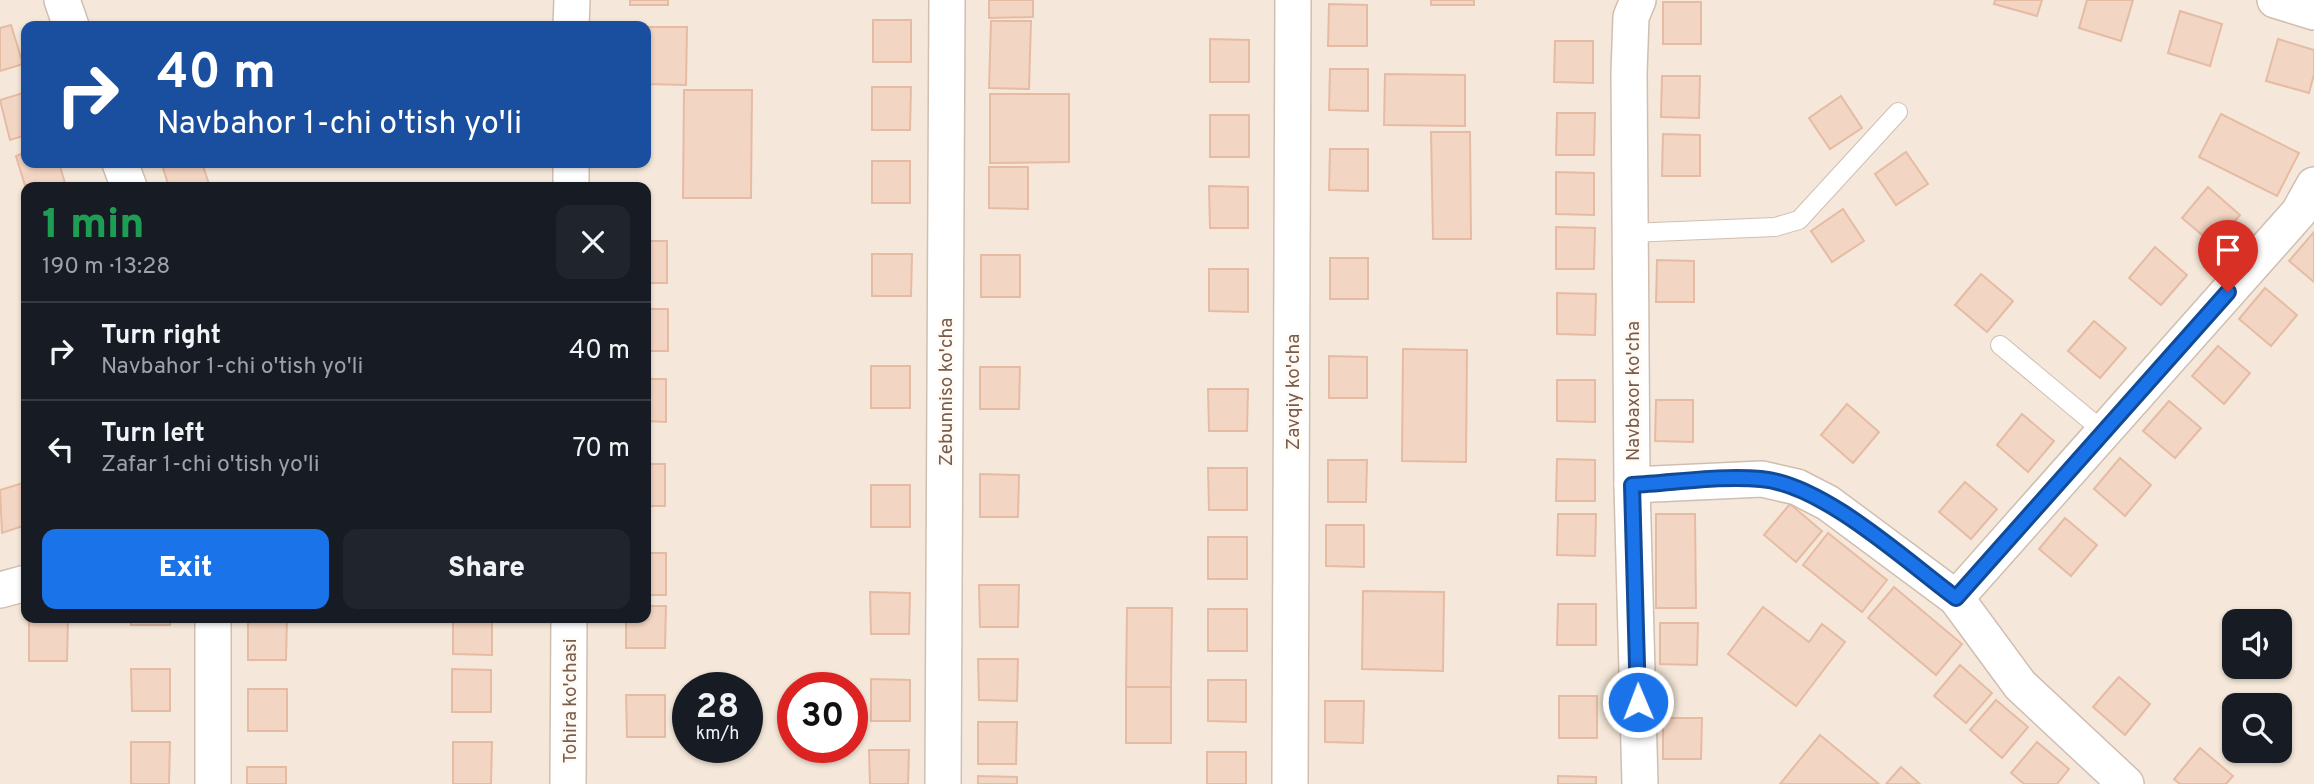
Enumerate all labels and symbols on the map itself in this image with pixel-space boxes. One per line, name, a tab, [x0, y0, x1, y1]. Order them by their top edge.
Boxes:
pin	[2198, 220, 2258, 292]
street label: Zebunniso ko'cha	[935, 318, 959, 466]
street label: Navbaxor ko'cha	[1622, 321, 1646, 461]
street label: Zavqiy ko'cha	[1282, 334, 1306, 450]
street label: Tohira ko'chasi	[559, 638, 583, 764]
position arrow	[1601, 665, 1675, 739]
speed limit sign: 30	[777, 672, 868, 763]

